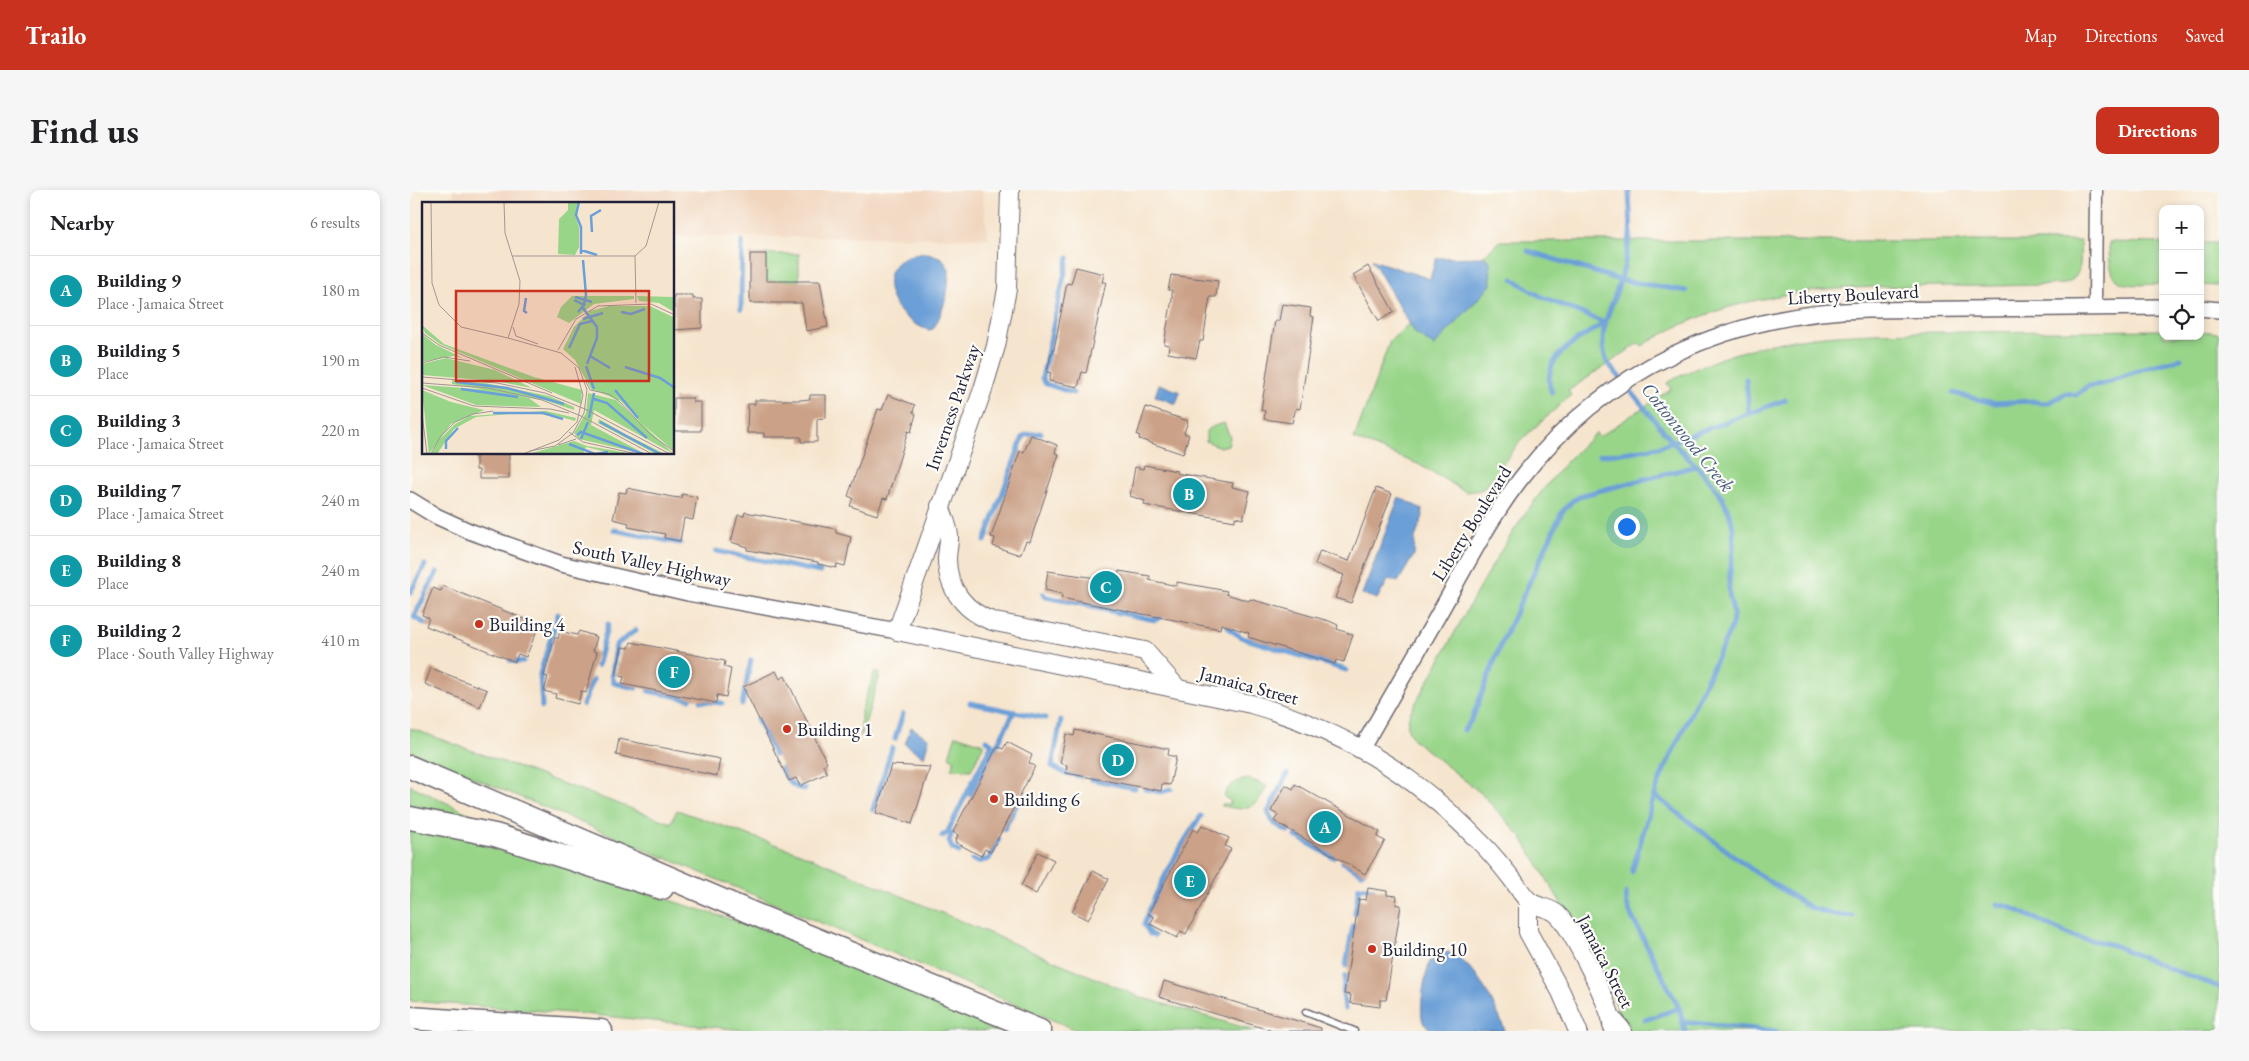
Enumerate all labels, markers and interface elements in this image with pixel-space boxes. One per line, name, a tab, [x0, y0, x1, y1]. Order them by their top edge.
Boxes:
text: Trailo	[25, 20, 86, 51]
text: Map	[2025, 24, 2057, 47]
text: Directions	[2085, 24, 2157, 47]
text: Saved	[2185, 24, 2224, 47]
button: Directions	[2096, 107, 2219, 154]
text: Find us	[30, 108, 139, 153]
inset map	[422, 202, 675, 455]
map controls	[2159, 205, 2204, 340]
button: +	[2159, 205, 2204, 250]
text: Nearby	[50, 209, 114, 236]
text: 6 results	[310, 212, 360, 233]
button: −	[2159, 250, 2204, 295]
text: Building 9	[97, 268, 181, 293]
street label: Liberty Boulevard	[1787, 279, 1920, 310]
text: A	[60, 280, 72, 301]
text: 180 m	[321, 280, 360, 301]
text: Place · Jamaica Street	[97, 293, 224, 314]
button: locate	[2159, 295, 2204, 340]
text: Building 5	[97, 338, 181, 363]
street label: Inverness Parkway	[919, 340, 986, 474]
text: B	[61, 350, 71, 371]
text: 190 m	[321, 350, 360, 371]
text: Place	[97, 363, 129, 384]
water label: Cottonwood Creek	[1636, 377, 1740, 497]
text: Building 3	[97, 408, 181, 433]
text: C	[60, 420, 72, 441]
text: 220 m	[321, 420, 360, 441]
text: Place · Jamaica Street	[97, 433, 224, 454]
street label: Liberty Boulevard	[1426, 461, 1517, 586]
pin: B	[1173, 475, 1205, 513]
text: Building 7	[97, 478, 181, 503]
text: D	[60, 490, 72, 511]
text: 240 m	[321, 490, 360, 511]
text: Place · Jamaica Street	[97, 503, 224, 524]
your location	[1614, 514, 1640, 540]
street label: South Valley Highway	[571, 535, 734, 593]
text: Building 8	[97, 548, 181, 573]
text: E	[61, 560, 71, 581]
text: 240 m	[321, 560, 360, 581]
pin: C	[1090, 568, 1122, 606]
text: Place	[97, 573, 129, 594]
place label: Building 4	[489, 612, 566, 637]
text: Building 2	[97, 618, 181, 643]
marker: Building 4	[473, 618, 485, 630]
text: F	[62, 630, 70, 651]
text: 410 m	[321, 630, 360, 651]
text: Place · South Valley Highway	[97, 643, 274, 664]
pin: F	[658, 653, 690, 691]
street label: Jamaica Street	[1195, 660, 1301, 711]
place label: Building 1	[797, 717, 873, 742]
marker: Building 1	[781, 723, 793, 735]
pin: D	[1102, 741, 1134, 779]
place label: Building 6	[1004, 787, 1080, 812]
marker: Building 6	[988, 793, 1000, 805]
pin: A	[1309, 808, 1341, 846]
pin: E	[1174, 862, 1206, 900]
street label: Jamaica Street	[1570, 908, 1640, 1012]
place label: Building 10	[1382, 937, 1467, 962]
marker: Building 10	[1366, 943, 1378, 955]

